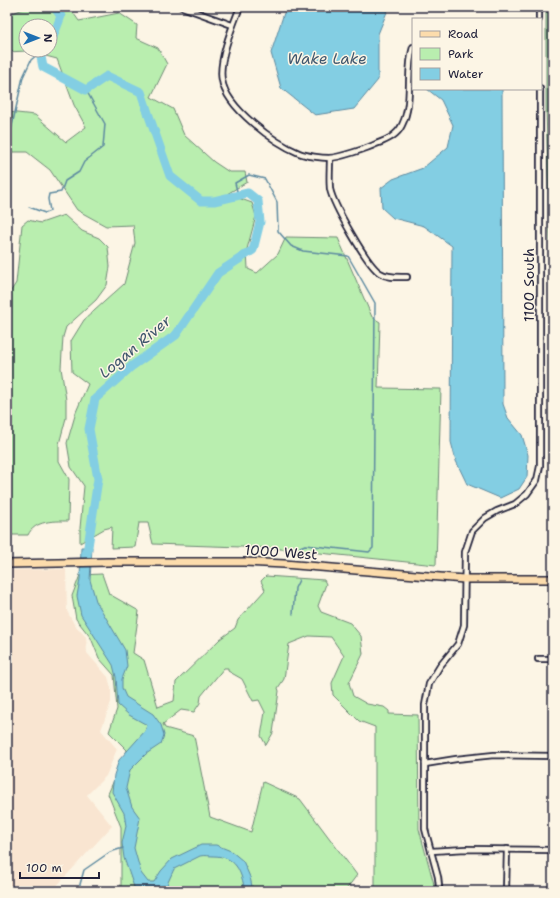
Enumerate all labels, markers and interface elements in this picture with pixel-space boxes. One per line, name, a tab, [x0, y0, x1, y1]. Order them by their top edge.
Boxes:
north arrow	[18, 18, 58, 58]
legend	[412, 18, 542, 90]
text: Road	[448, 26, 479, 42]
text: N	[40, 34, 55, 43]
text: Park	[448, 46, 474, 62]
water label: Wake Lake	[287, 49, 367, 69]
text: Water	[448, 66, 484, 82]
street label: 1100 South	[520, 248, 538, 322]
water label: Logan River	[95, 310, 176, 383]
street label: 1000 West	[244, 540, 318, 564]
scale bar	[20, 854, 99, 880]
text: 100 m	[26, 860, 62, 876]

